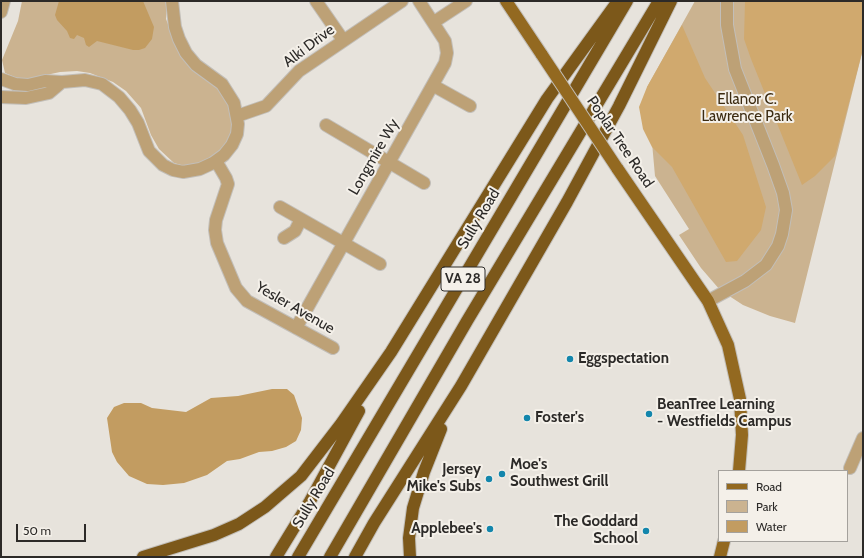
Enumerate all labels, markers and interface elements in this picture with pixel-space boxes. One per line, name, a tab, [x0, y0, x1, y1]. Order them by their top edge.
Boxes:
street label: Alki Drive	[280, 21, 338, 71]
park label: Ellanor C. Lawrence Park	[702, 91, 792, 126]
street label: Poplar Tree Road	[583, 93, 657, 191]
street label: Longmire Wy	[345, 116, 403, 198]
street label: Sully Road	[454, 186, 504, 252]
road number: VA 28	[441, 267, 485, 291]
street label: Yesler Avenue	[252, 278, 338, 338]
place label: Eggspectation	[578, 350, 669, 368]
marker: Eggspectation	[565, 354, 575, 364]
place label: BeanTree Learning - Westfields Campus	[657, 396, 791, 431]
place label: Foster's	[535, 409, 584, 427]
marker: BeanTree Learning - Westfields Campus	[644, 409, 654, 419]
marker: Foster's	[522, 413, 532, 423]
place label: Moe's Southwest Grill	[510, 456, 609, 491]
place label: Jersey Mike's Subs	[406, 461, 481, 496]
street label: Sully Road	[289, 465, 339, 531]
marker: Moe's Southwest Grill	[497, 469, 507, 479]
legend	[718, 470, 848, 542]
marker: Jersey Mike's Subs	[484, 474, 494, 484]
text: Road	[756, 479, 782, 494]
text: Park	[756, 499, 778, 514]
place label: The Goddard School	[554, 513, 638, 548]
scale bar	[18, 516, 88, 542]
text: Water	[756, 519, 786, 534]
place label: Applebee's	[411, 520, 482, 538]
text: 50 m	[23, 523, 51, 538]
marker: Applebee's	[485, 524, 495, 534]
marker: The Goddard School	[641, 526, 651, 536]

